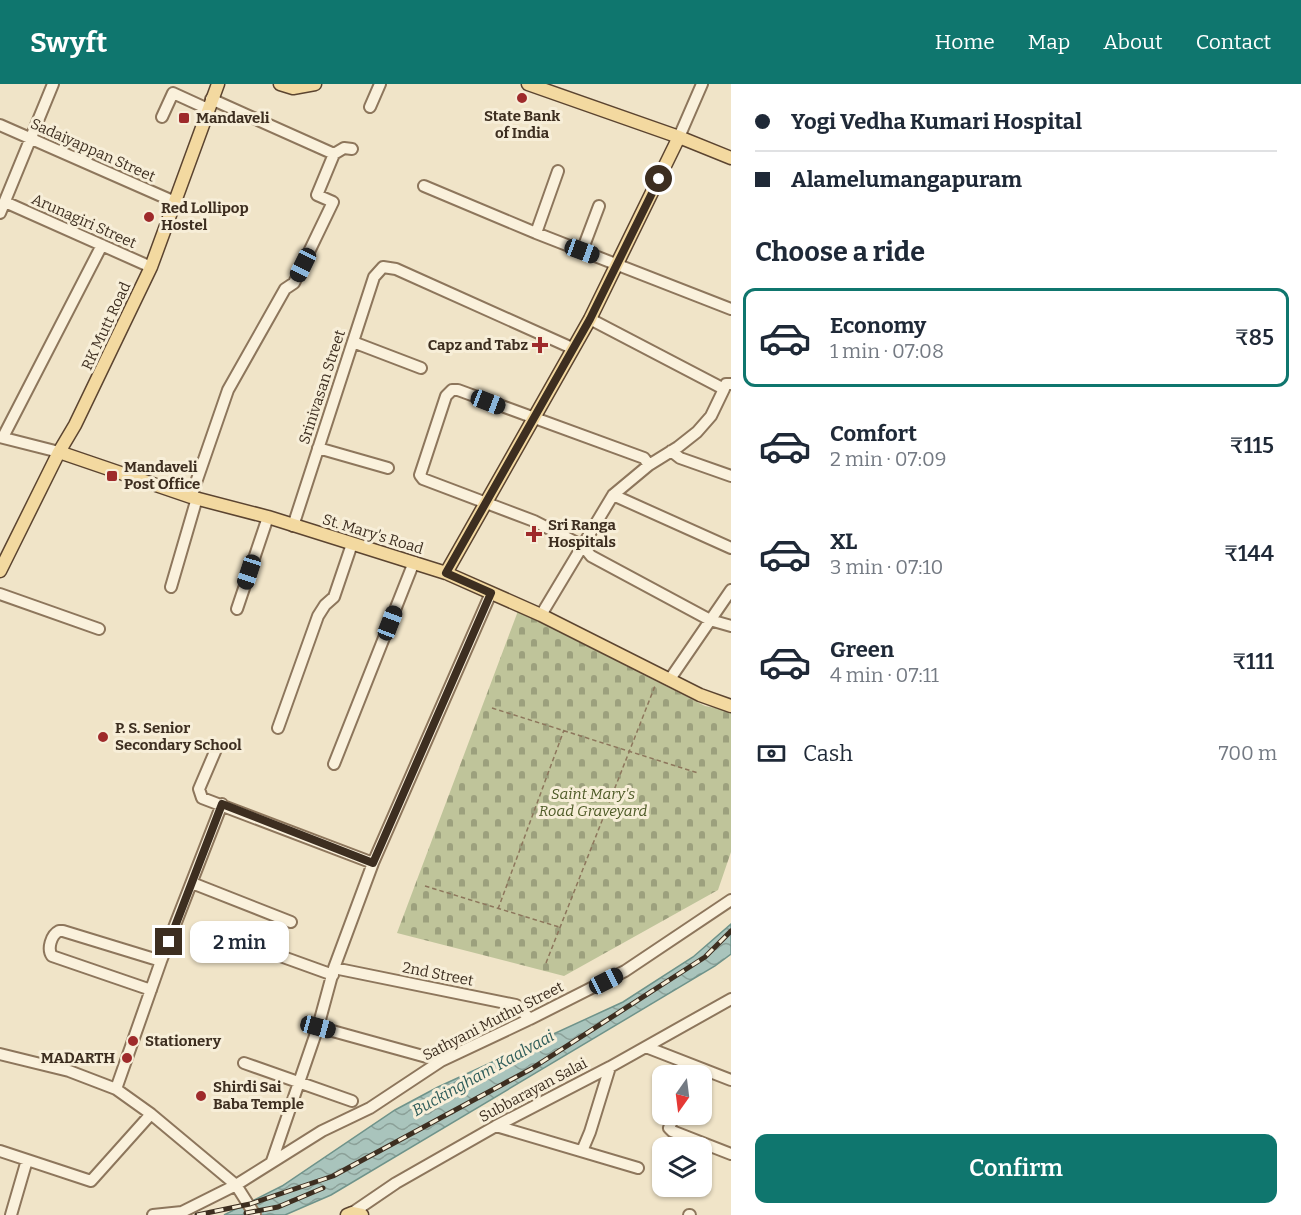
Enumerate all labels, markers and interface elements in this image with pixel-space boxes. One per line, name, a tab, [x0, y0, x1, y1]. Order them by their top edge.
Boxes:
text: Swyft	[30, 26, 107, 59]
text: Home	[935, 29, 995, 55]
text: Map	[1028, 29, 1070, 55]
text: About	[1103, 29, 1163, 55]
text: Contact	[1196, 29, 1271, 55]
marker: State Bank of India	[515, 91, 529, 105]
place label: State Bank of India	[484, 107, 560, 142]
text: Yogi Vedha Kumari Hospital	[791, 108, 1082, 135]
place label: Mandaveli	[196, 109, 270, 127]
marker: Mandaveli	[177, 111, 191, 125]
street label: Sadaiyappan Street	[28, 114, 159, 186]
route start	[645, 165, 672, 192]
text: Alamelumangapuram	[791, 166, 1022, 193]
street label: Arunagiri Street	[29, 190, 140, 252]
place label: Red Lollipop Hostel	[161, 199, 249, 234]
marker: Red Lollipop Hostel	[142, 210, 156, 224]
car	[562, 236, 602, 266]
text: Choose a ride	[755, 236, 925, 268]
car	[287, 245, 319, 285]
street label: RK Mutt Road	[78, 279, 134, 373]
icon: car	[758, 311, 812, 365]
text: Economy	[830, 312, 926, 339]
text: ₹85	[1235, 324, 1274, 351]
street label: Srinivasan Street	[295, 327, 349, 446]
place label: Capz and Tabz	[428, 336, 528, 354]
marker: Capz and Tabz	[533, 338, 547, 352]
text: 1 min · 07:08	[830, 339, 944, 363]
car	[468, 387, 508, 417]
icon: car	[758, 419, 812, 473]
text: Comfort	[830, 420, 917, 447]
text: ₹115	[1229, 432, 1274, 459]
text: 2 min · 07:09	[830, 447, 946, 471]
place label: Mandaveli Post Office	[124, 458, 200, 493]
marker: Mandaveli Post Office	[105, 469, 119, 483]
street label: St. Mary's Road	[320, 510, 426, 558]
place label: Sri Ranga Hospitals	[548, 516, 616, 551]
marker: Sri Ranga Hospitals	[525, 525, 543, 543]
icon: car	[758, 527, 812, 581]
text: XL	[830, 528, 857, 555]
text: ₹144	[1224, 540, 1274, 567]
car	[235, 552, 263, 592]
text: 3 min · 07:10	[830, 555, 943, 579]
car	[375, 603, 405, 643]
icon: car	[758, 635, 812, 689]
text: Green	[830, 636, 894, 663]
text: ₹111	[1232, 648, 1274, 675]
text: 4 min · 07:11	[830, 663, 939, 687]
place label: P. S. Senior Secondary School	[115, 719, 242, 754]
marker: P. S. Senior Secondary School	[96, 730, 110, 744]
icon: cash	[755, 737, 788, 770]
text: Cash	[803, 740, 853, 767]
text: 700 m	[1219, 741, 1277, 765]
park label: Saint Mary's Road Graveyard	[539, 785, 647, 820]
callout: 2 min	[190, 921, 289, 963]
route end	[155, 928, 182, 955]
text: 2 min	[213, 930, 266, 954]
street label: 2nd Street	[401, 958, 476, 990]
car	[586, 965, 626, 997]
street label: Sathyani Muthu Street	[420, 977, 567, 1064]
car	[298, 1014, 338, 1040]
water label: Buckingham Kaalvaai	[409, 1026, 558, 1120]
place label: Stationery	[145, 1032, 222, 1050]
marker: Stationery	[126, 1034, 140, 1048]
place label: MADARTH	[41, 1049, 115, 1067]
marker: MADARTH	[120, 1051, 134, 1065]
street label: Subbarayan Salai	[476, 1054, 590, 1126]
north arrow	[652, 1065, 712, 1125]
map controls	[652, 1065, 712, 1197]
place label: Shirdi Sai Baba Temple	[213, 1078, 304, 1113]
marker: Shirdi Sai Baba Temple	[194, 1089, 208, 1103]
button: Confirm	[755, 1134, 1277, 1203]
button: layers	[652, 1137, 712, 1197]

